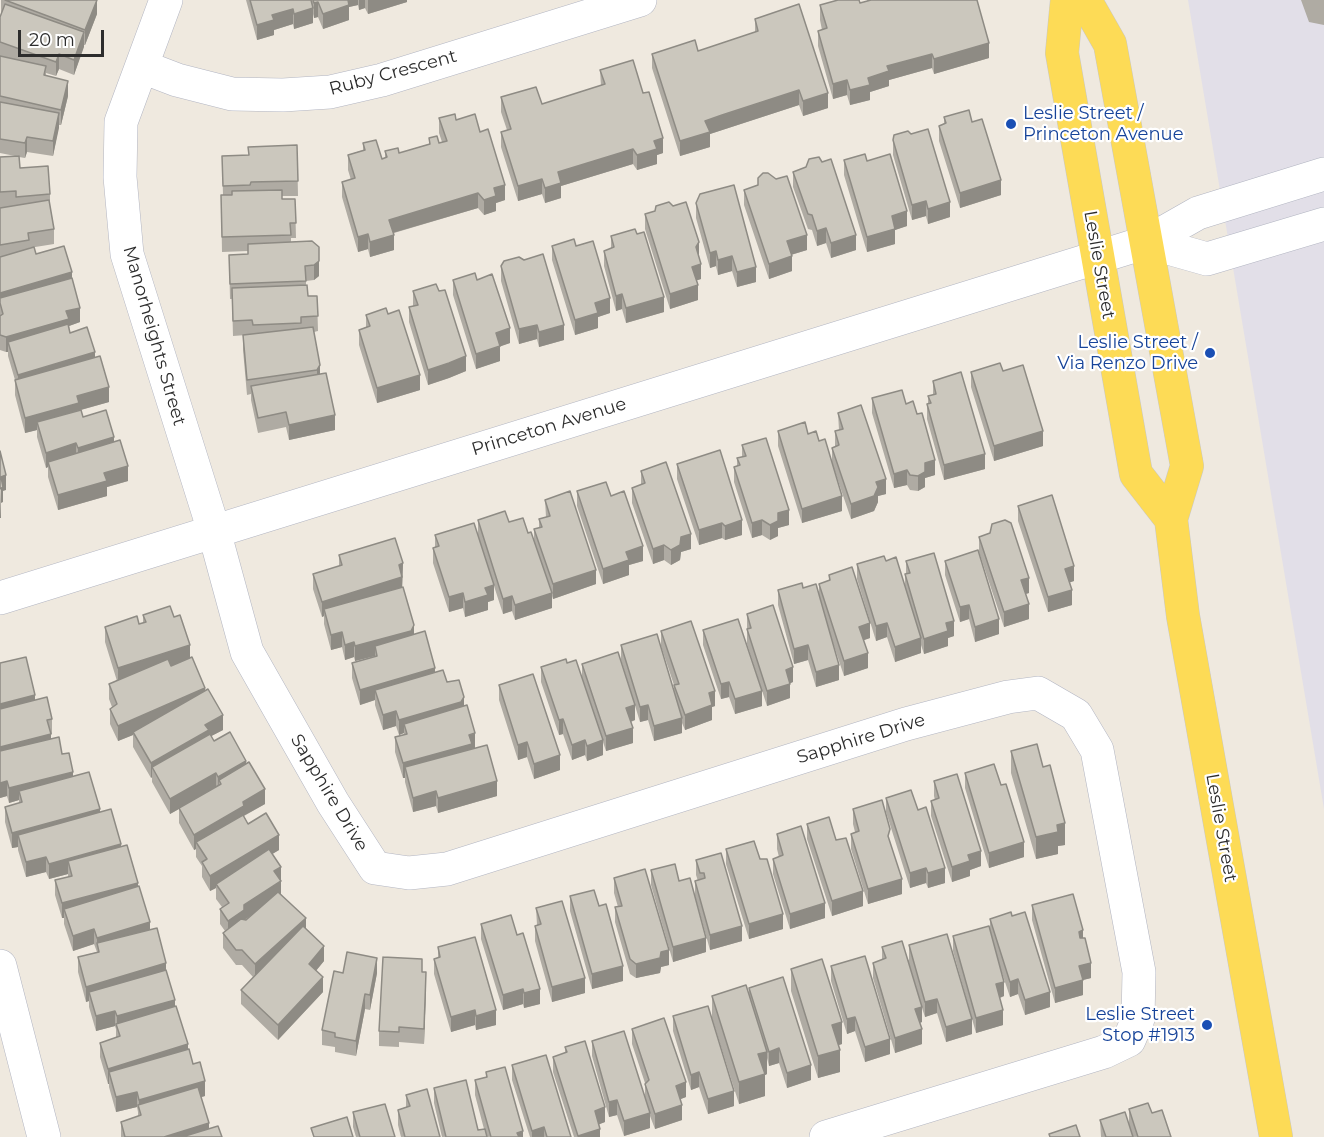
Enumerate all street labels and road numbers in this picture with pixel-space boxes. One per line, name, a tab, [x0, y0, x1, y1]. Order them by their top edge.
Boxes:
street label: Ruby Crescent	[327, 46, 459, 100]
street label: Leslie Street	[1079, 209, 1119, 321]
street label: Manorheights Street	[118, 244, 190, 428]
street label: Princeton Avenue	[469, 393, 629, 461]
street label: Sapphire Drive	[794, 709, 928, 769]
street label: Sapphire Drive	[286, 731, 372, 855]
street label: Leslie Street	[1201, 772, 1241, 884]

